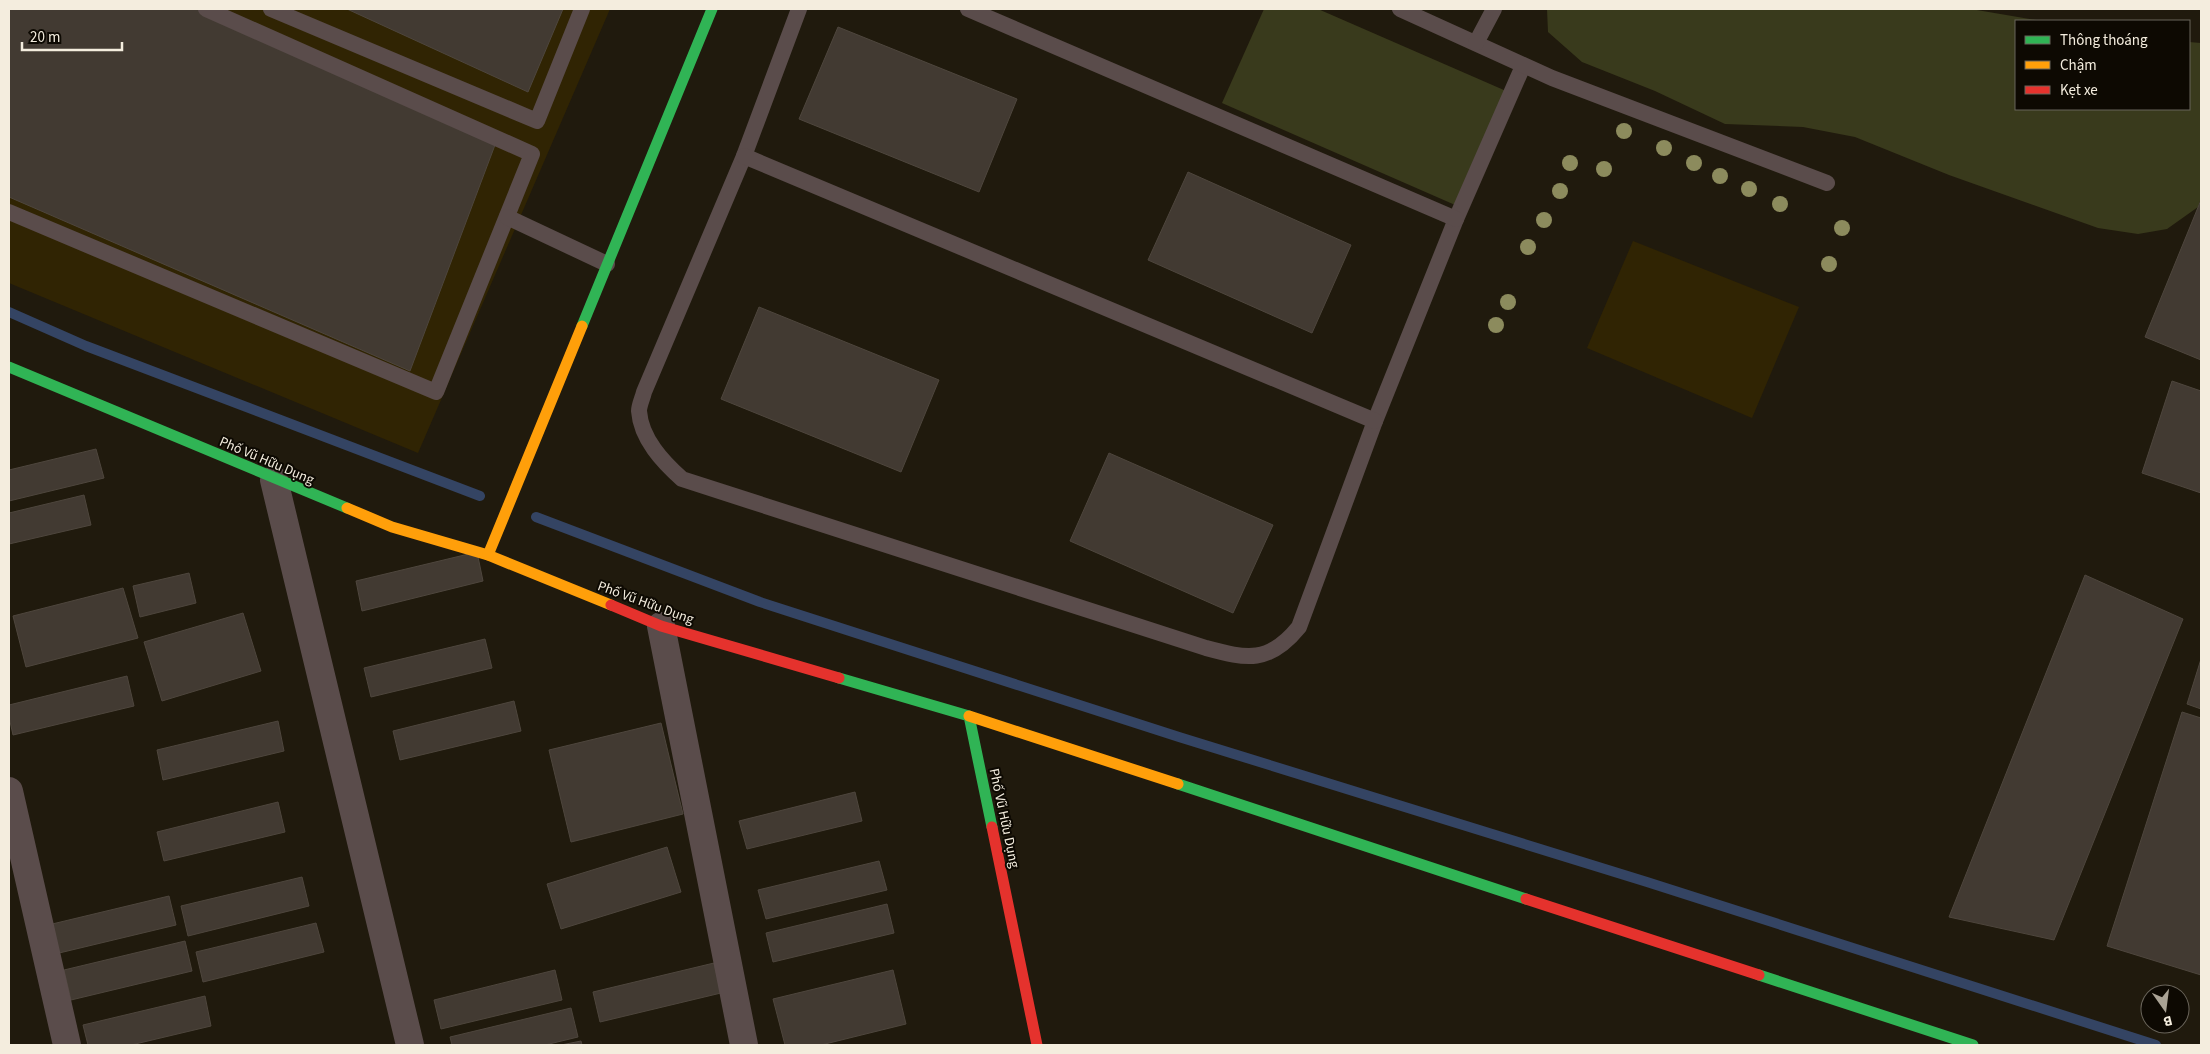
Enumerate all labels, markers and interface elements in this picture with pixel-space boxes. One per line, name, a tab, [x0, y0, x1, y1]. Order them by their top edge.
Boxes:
scale bar	[22, 20, 122, 52]
legend	[2015, 20, 2190, 110]
text: 20 m	[30, 27, 60, 48]
text: Thông thoáng	[2060, 30, 2148, 51]
text: Chậm	[2060, 55, 2097, 76]
text: Kẹt xe	[2060, 80, 2098, 101]
street label: Phố Vũ Hữu Dụng	[216, 432, 317, 490]
street label: Phố Vũ Hữu Dụng	[595, 576, 697, 630]
street label: Phố Vũ Hữu Dụng	[984, 767, 1024, 870]
north arrow	[2140, 984, 2190, 1034]
text: B	[2161, 1010, 2174, 1031]

